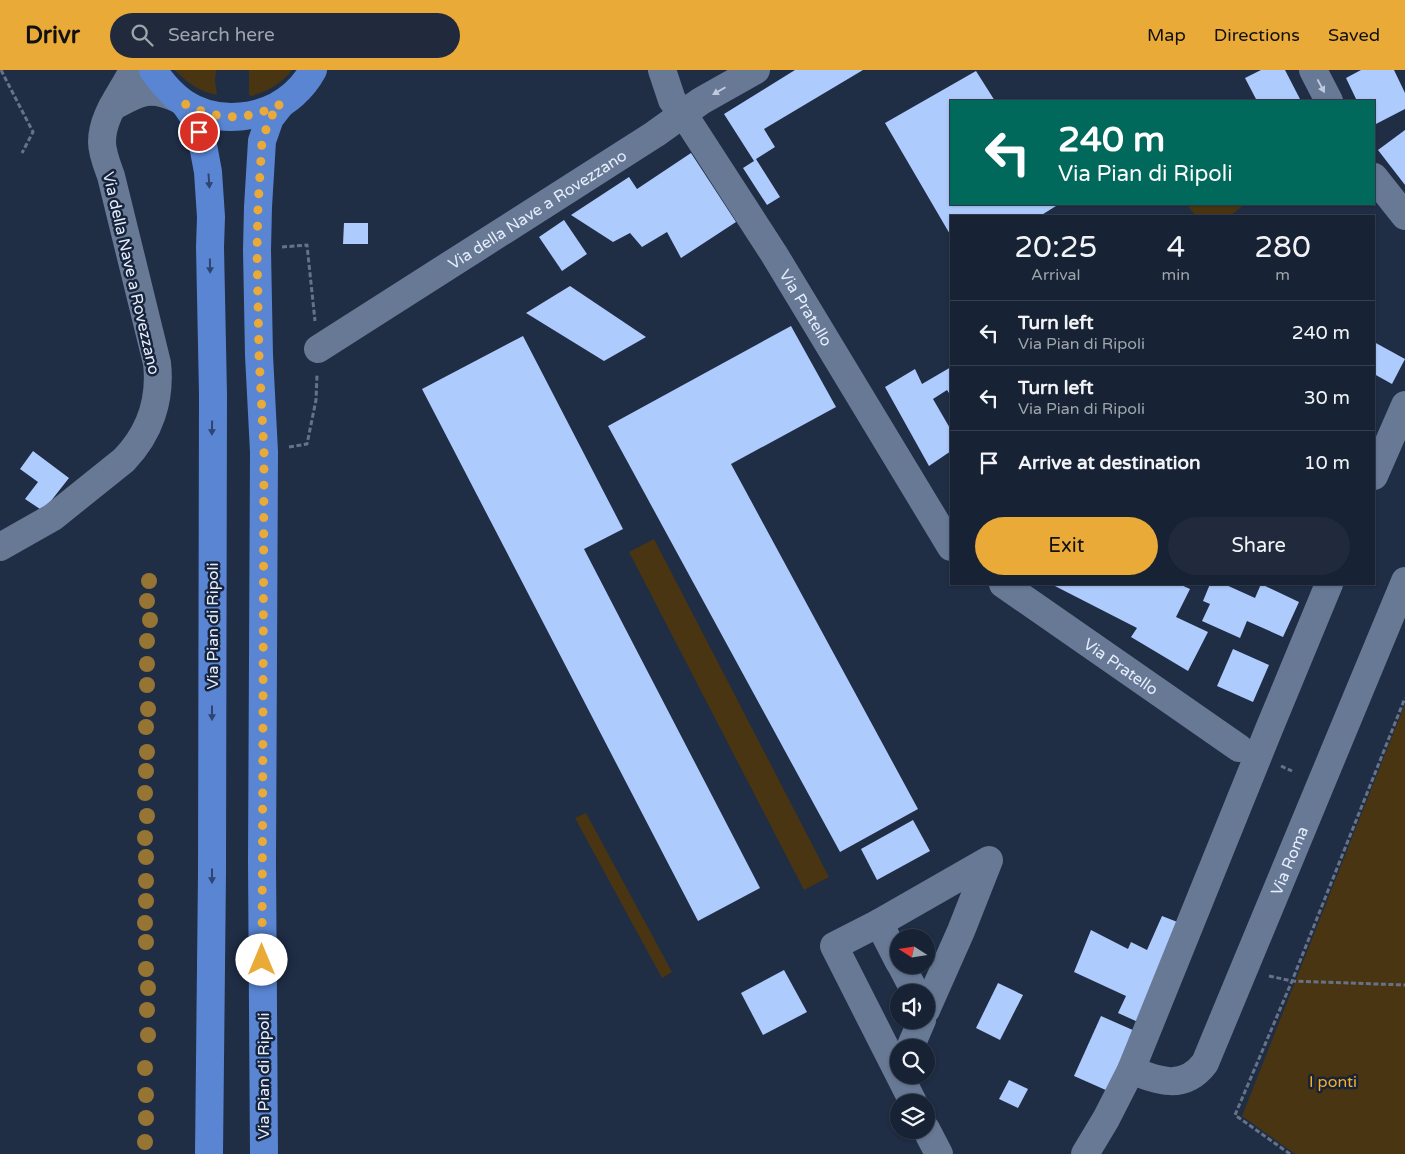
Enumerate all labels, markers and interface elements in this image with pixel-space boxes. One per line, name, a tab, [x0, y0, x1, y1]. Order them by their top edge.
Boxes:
search box	[110, 13, 460, 58]
text: Drivr	[25, 21, 80, 50]
icon: search	[128, 21, 156, 49]
text: Search here	[168, 24, 275, 46]
text: Map	[1147, 24, 1186, 46]
text: Directions	[1214, 24, 1300, 46]
text: Saved	[1328, 24, 1380, 46]
one-way arrow	[1317, 78, 1325, 93]
one-way arrow	[712, 87, 725, 96]
pin	[178, 111, 220, 153]
icon: arrive	[185, 118, 213, 146]
text: 240 m	[1058, 119, 1165, 161]
icon: left	[975, 120, 1040, 185]
street label: Via della Nave a Rovezzano	[445, 146, 631, 274]
text: Via Pian di Ripoli	[1058, 161, 1233, 187]
street label: Via della Nave a Rovezzano	[98, 170, 164, 377]
one-way arrow	[205, 173, 213, 189]
text: 20:25	[1014, 229, 1097, 266]
text: 4	[1166, 229, 1185, 266]
text: 280	[1254, 229, 1311, 266]
one-way arrow	[207, 258, 215, 274]
text: Arrival	[1031, 265, 1081, 285]
text: min	[1162, 265, 1190, 285]
text: m	[1275, 265, 1290, 285]
street label: Via Pratello	[775, 266, 836, 350]
text: Turn left	[1018, 312, 1094, 334]
icon: left	[975, 319, 1003, 347]
text: 240 m	[1292, 322, 1350, 344]
text: Via Pian di Ripoli	[1018, 334, 1145, 354]
text: Turn left	[1018, 377, 1094, 399]
icon: left	[975, 384, 1003, 412]
text: 30 m	[1304, 387, 1350, 409]
text: Via Pian di Ripoli	[1018, 399, 1145, 419]
one-way arrow	[208, 420, 216, 436]
icon: arrive	[975, 449, 1003, 477]
text: Arrive at destination	[1018, 452, 1201, 474]
text: 10 m	[1304, 452, 1350, 474]
button: Exit	[975, 517, 1158, 575]
button: Share	[1168, 517, 1350, 575]
street label: Via Pian di Ripoli	[203, 563, 223, 690]
street label: Via Pratello	[1079, 634, 1162, 700]
one-way arrow	[208, 705, 216, 721]
street label: Via Roma	[1267, 823, 1313, 898]
one-way arrow	[208, 868, 216, 884]
north arrow	[890, 929, 935, 974]
map controls	[890, 929, 935, 1139]
position arrow	[235, 933, 287, 985]
button: sound	[890, 984, 935, 1029]
street label: Via Pian di Ripoli	[254, 1013, 274, 1140]
button: search	[890, 1039, 935, 1084]
park label: I ponti	[1309, 1072, 1357, 1092]
button: layers	[890, 1094, 935, 1139]

